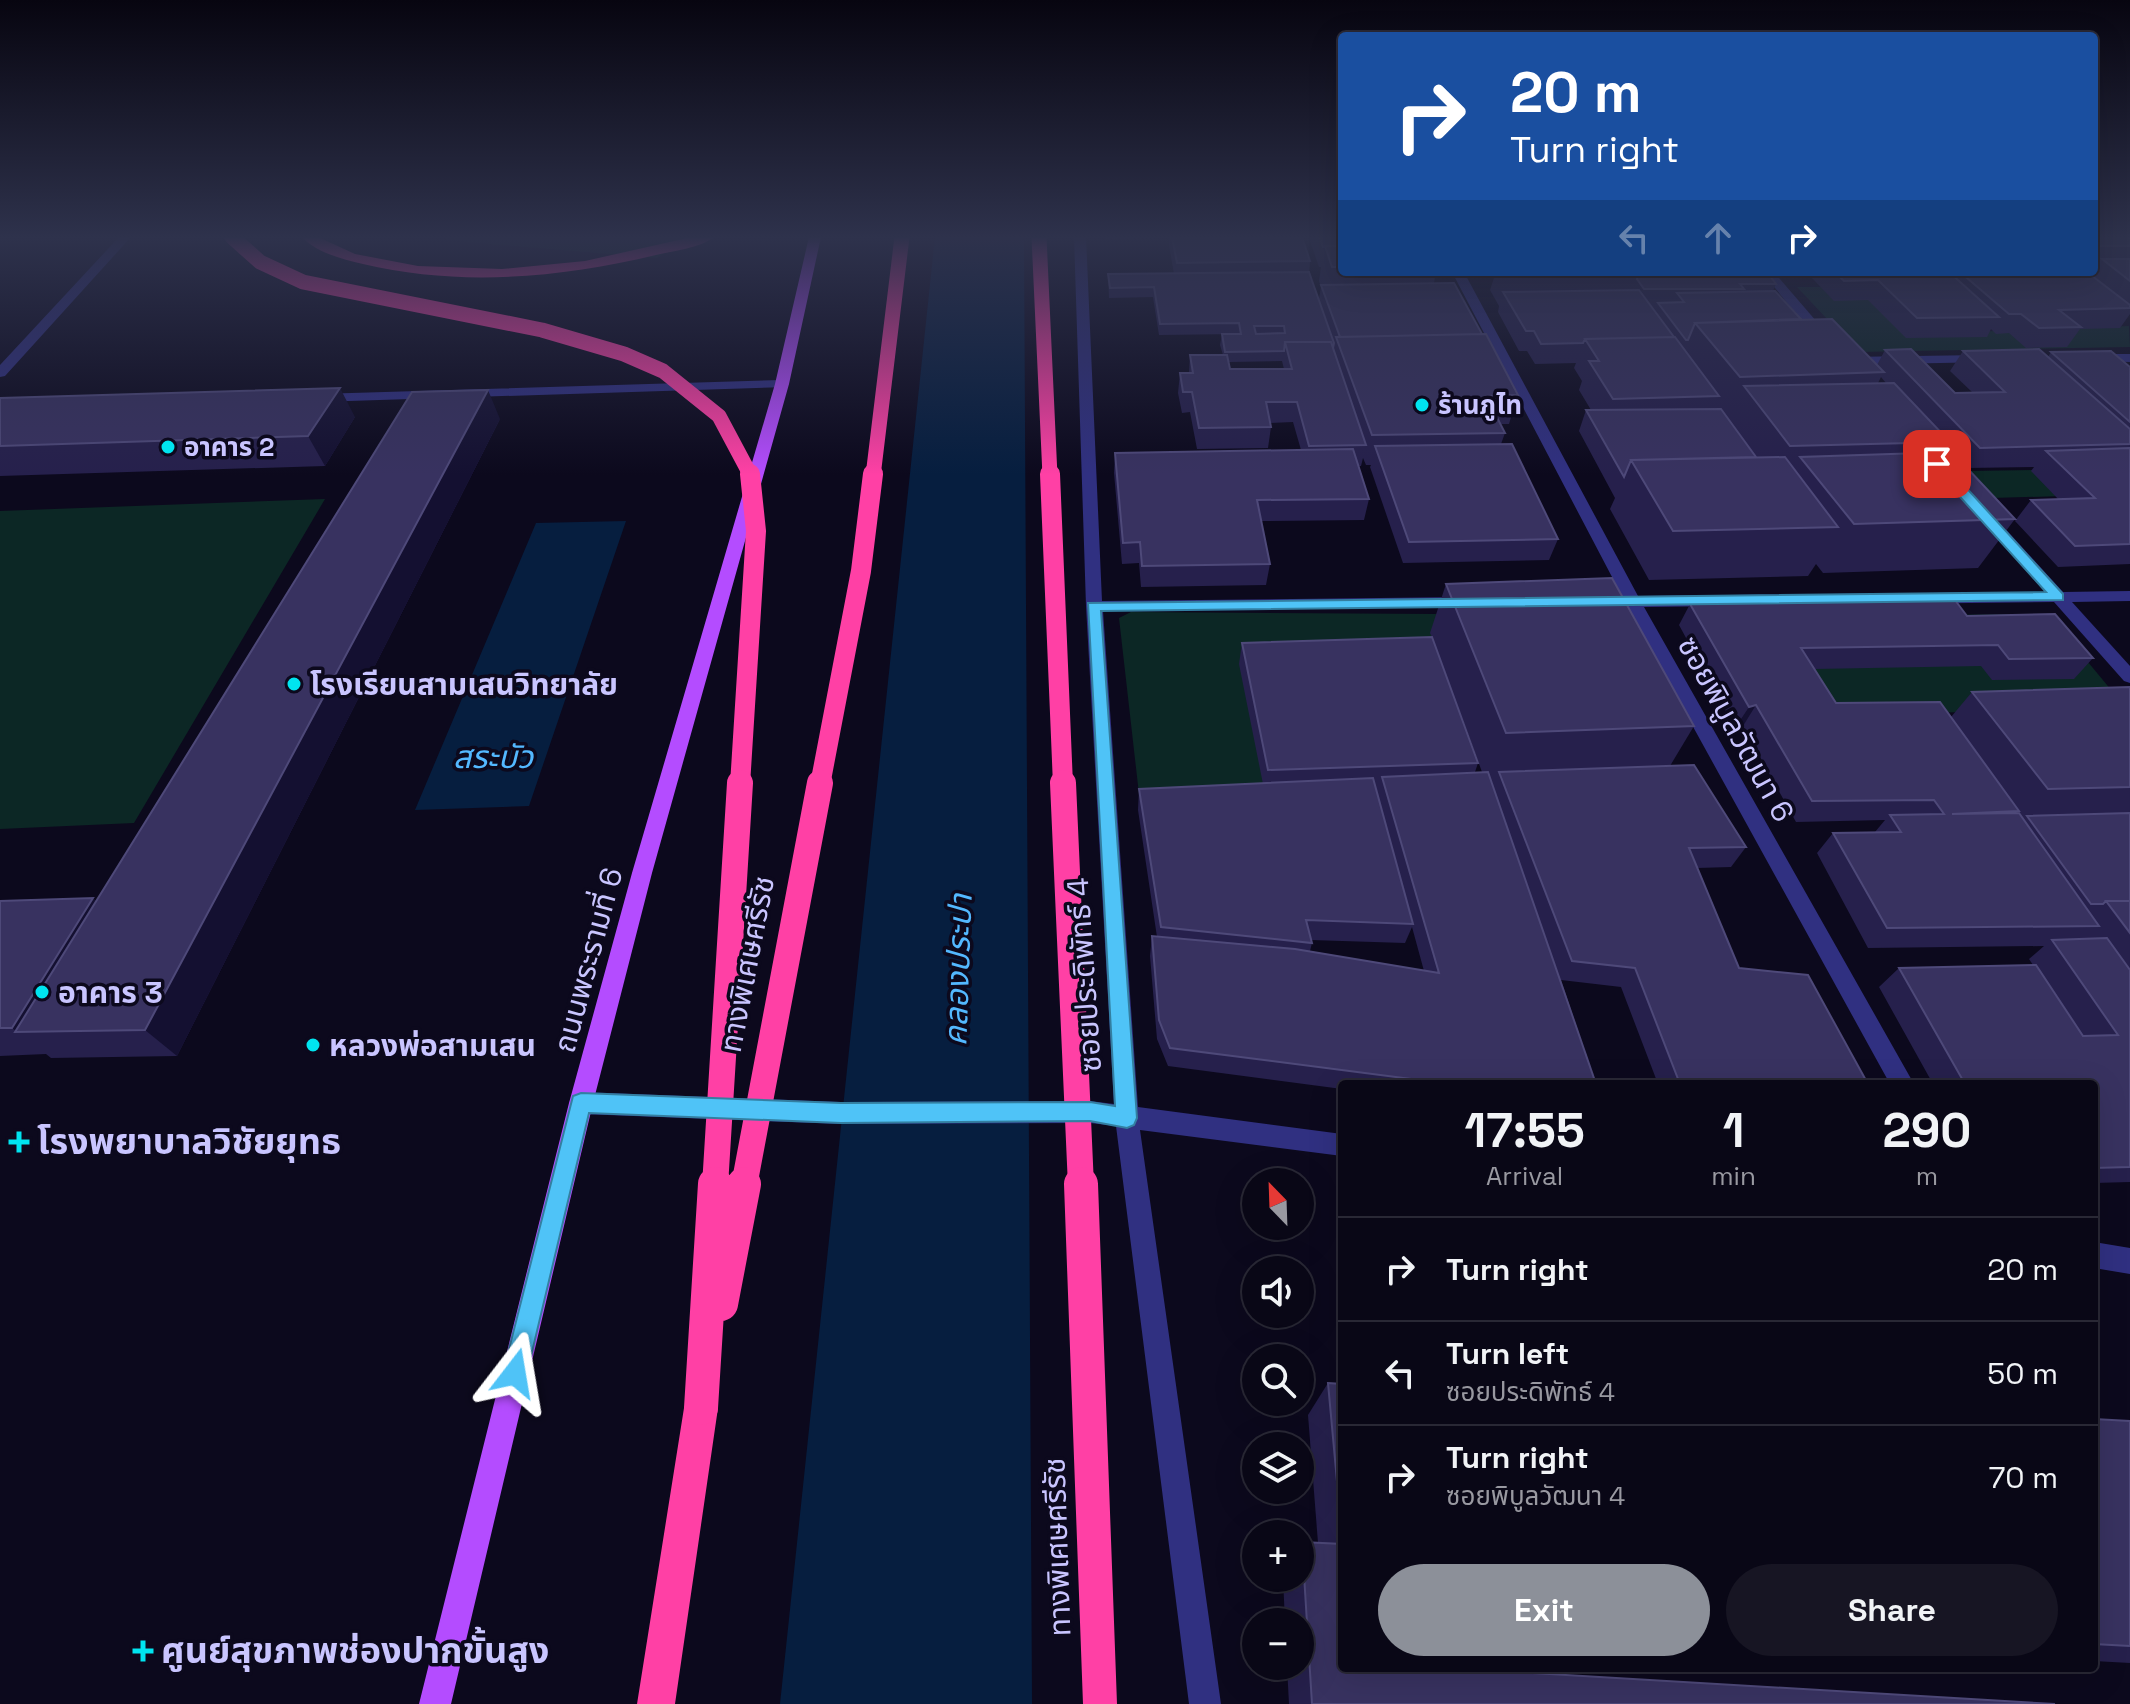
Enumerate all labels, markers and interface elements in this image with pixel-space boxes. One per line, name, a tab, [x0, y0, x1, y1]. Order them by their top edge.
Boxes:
text: 20 m	[1510, 57, 1642, 128]
icon: right	[1378, 64, 1482, 168]
text: Turn right	[1510, 127, 1679, 173]
icon: left	[1612, 216, 1656, 260]
icon: ahead	[1696, 216, 1740, 260]
icon: right	[1780, 216, 1824, 260]
place label: ร้านภูไท	[1438, 388, 1522, 422]
marker: ร้านภูไท	[1413, 396, 1431, 414]
place label: อาคาร 2	[184, 430, 274, 464]
pin	[1903, 430, 1971, 498]
marker: อาคาร 2	[159, 438, 177, 456]
icon: arrive	[1915, 442, 1959, 486]
street label: ซอยพิบูลวัฒนา 6	[1669, 629, 1803, 829]
place label: โรงเรียนสามเสนวิทยาลัย	[310, 665, 618, 704]
marker: โรงเรียนสามเสนวิทยาลัย	[285, 675, 303, 693]
water label: สระบัว	[453, 737, 534, 777]
street label: ถนนพระรามที่ 6	[544, 863, 631, 1057]
street label: ทางพิเศษศรีรัช	[711, 873, 783, 1055]
street label: ซอยประดิพัทธ์ 4	[1058, 876, 1110, 1074]
water label: คลองประปา	[935, 892, 981, 1046]
place label: อาคาร 3	[58, 973, 163, 1012]
marker: อาคาร 3	[33, 983, 51, 1001]
place label: หลวงพ่อสามเสน	[329, 1026, 536, 1065]
marker: หลวงพ่อสามเสน	[304, 1036, 322, 1054]
text: 17:55	[1465, 1100, 1585, 1161]
text: 1	[1723, 1100, 1744, 1161]
text: 290	[1882, 1100, 1971, 1161]
place label: โรงพยาบาลวิชัยยุทธ	[37, 1119, 341, 1165]
marker: โรงพยาบาลวิชัยยุทธ	[8, 1131, 30, 1153]
text: Arrival	[1486, 1159, 1563, 1193]
text: min	[1711, 1159, 1756, 1193]
text: m	[1916, 1159, 1938, 1193]
north arrow	[1242, 1168, 1314, 1240]
map controls	[1242, 1168, 1314, 1680]
icon: right	[1378, 1247, 1422, 1291]
text: Turn right	[1446, 1250, 1589, 1289]
text: 20 m	[1987, 1250, 2058, 1289]
button: sound	[1242, 1256, 1314, 1328]
position arrow	[473, 1331, 557, 1415]
text: Turn left	[1446, 1334, 1569, 1373]
button: search	[1242, 1344, 1314, 1416]
icon: left	[1378, 1351, 1422, 1395]
text: 50 m	[1987, 1354, 2058, 1393]
text: ซอยประดิพัทธ์ 4	[1446, 1375, 1615, 1409]
button: layers	[1242, 1432, 1314, 1504]
text: Turn right	[1446, 1438, 1589, 1477]
icon: right	[1378, 1455, 1422, 1499]
street label: ทางพิเศษศรีรัช	[1034, 1457, 1080, 1637]
text: 70 m	[1989, 1458, 2058, 1497]
text: ซอยพิบูลวัฒนา 4	[1446, 1479, 1625, 1513]
button: +	[1242, 1520, 1314, 1592]
button: Exit	[1378, 1564, 1710, 1656]
button: Share	[1726, 1564, 2058, 1656]
button: −	[1242, 1608, 1314, 1680]
place label: ศูนย์สุขภาพช่องปากขั้นสูง	[161, 1626, 549, 1674]
marker: ศูนย์สุขภาพช่องปากขั้นสูง	[132, 1640, 154, 1662]

